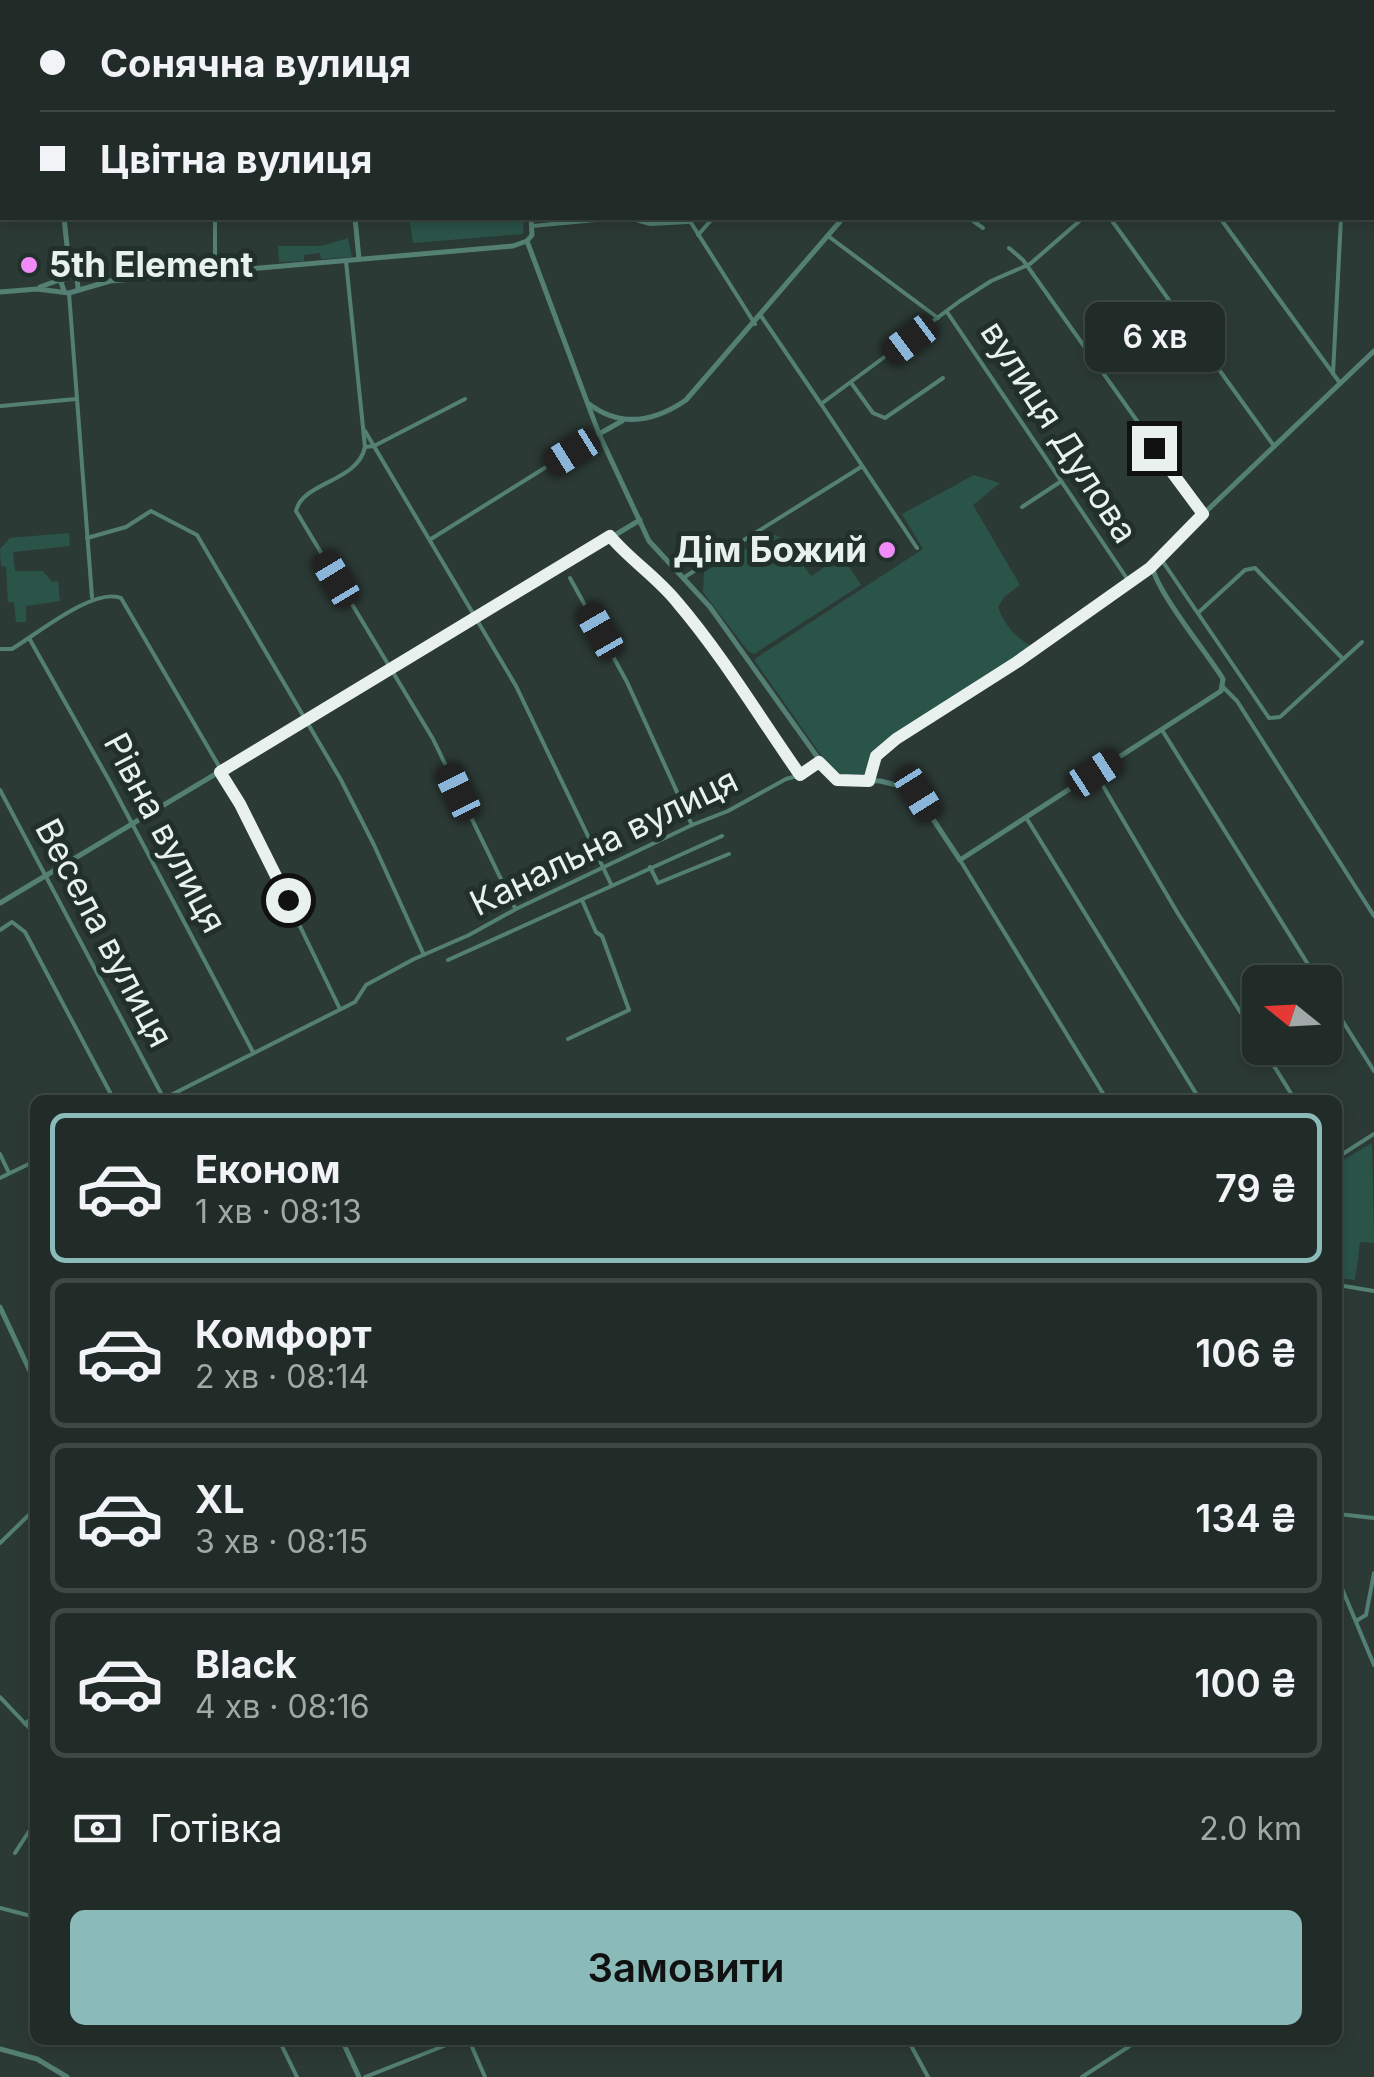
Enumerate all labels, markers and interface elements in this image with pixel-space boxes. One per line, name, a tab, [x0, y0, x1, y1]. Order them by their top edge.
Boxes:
text: Сонячна вулиця	[100, 40, 411, 86]
text: Цвітна вулиця	[100, 136, 372, 182]
place label: 5th Element	[49, 243, 254, 285]
marker: 5th Element	[18, 254, 40, 276]
callout: 6 хв	[1084, 303, 1224, 373]
car	[877, 310, 943, 370]
street label: вулиця Дулова	[972, 313, 1147, 550]
text: 6 хв	[1122, 317, 1188, 356]
car	[539, 423, 605, 481]
route end	[1132, 426, 1177, 471]
place label: Дім Божий	[673, 528, 867, 570]
marker: Дім Божий	[876, 539, 898, 561]
car	[308, 546, 364, 612]
car	[572, 598, 628, 664]
street label: Рівна вулиця	[96, 726, 236, 939]
car	[1062, 744, 1128, 802]
car	[431, 758, 485, 826]
street label: Канальна вулиця	[463, 758, 744, 924]
car	[889, 761, 947, 827]
street label: Весела вулиця	[27, 811, 183, 1054]
route start	[266, 878, 311, 923]
north arrow	[1242, 965, 1342, 1065]
map controls	[1242, 965, 1342, 1065]
icon: car	[75, 1143, 165, 1233]
text: Економ	[195, 1146, 341, 1192]
text: 79 ₴	[1215, 1165, 1297, 1211]
text: 1 хв · 08:13	[195, 1192, 362, 1231]
icon: car	[75, 1308, 165, 1398]
text: Комфорт	[195, 1311, 372, 1357]
text: 106 ₴	[1195, 1330, 1297, 1376]
text: 2 хв · 08:14	[195, 1357, 369, 1396]
icon: car	[75, 1473, 165, 1563]
text: XL	[195, 1476, 245, 1522]
text: 134 ₴	[1195, 1495, 1297, 1541]
text: 3 хв · 08:15	[195, 1522, 368, 1561]
icon: car	[75, 1638, 165, 1728]
text: Black	[195, 1641, 297, 1687]
text: 100 ₴	[1195, 1660, 1297, 1706]
text: 4 хв · 08:16	[195, 1687, 370, 1726]
icon: cash	[70, 1801, 125, 1856]
text: Готівка	[150, 1805, 283, 1851]
text: 2.0 km	[1199, 1809, 1302, 1848]
button: Замовити	[70, 1910, 1302, 2025]

